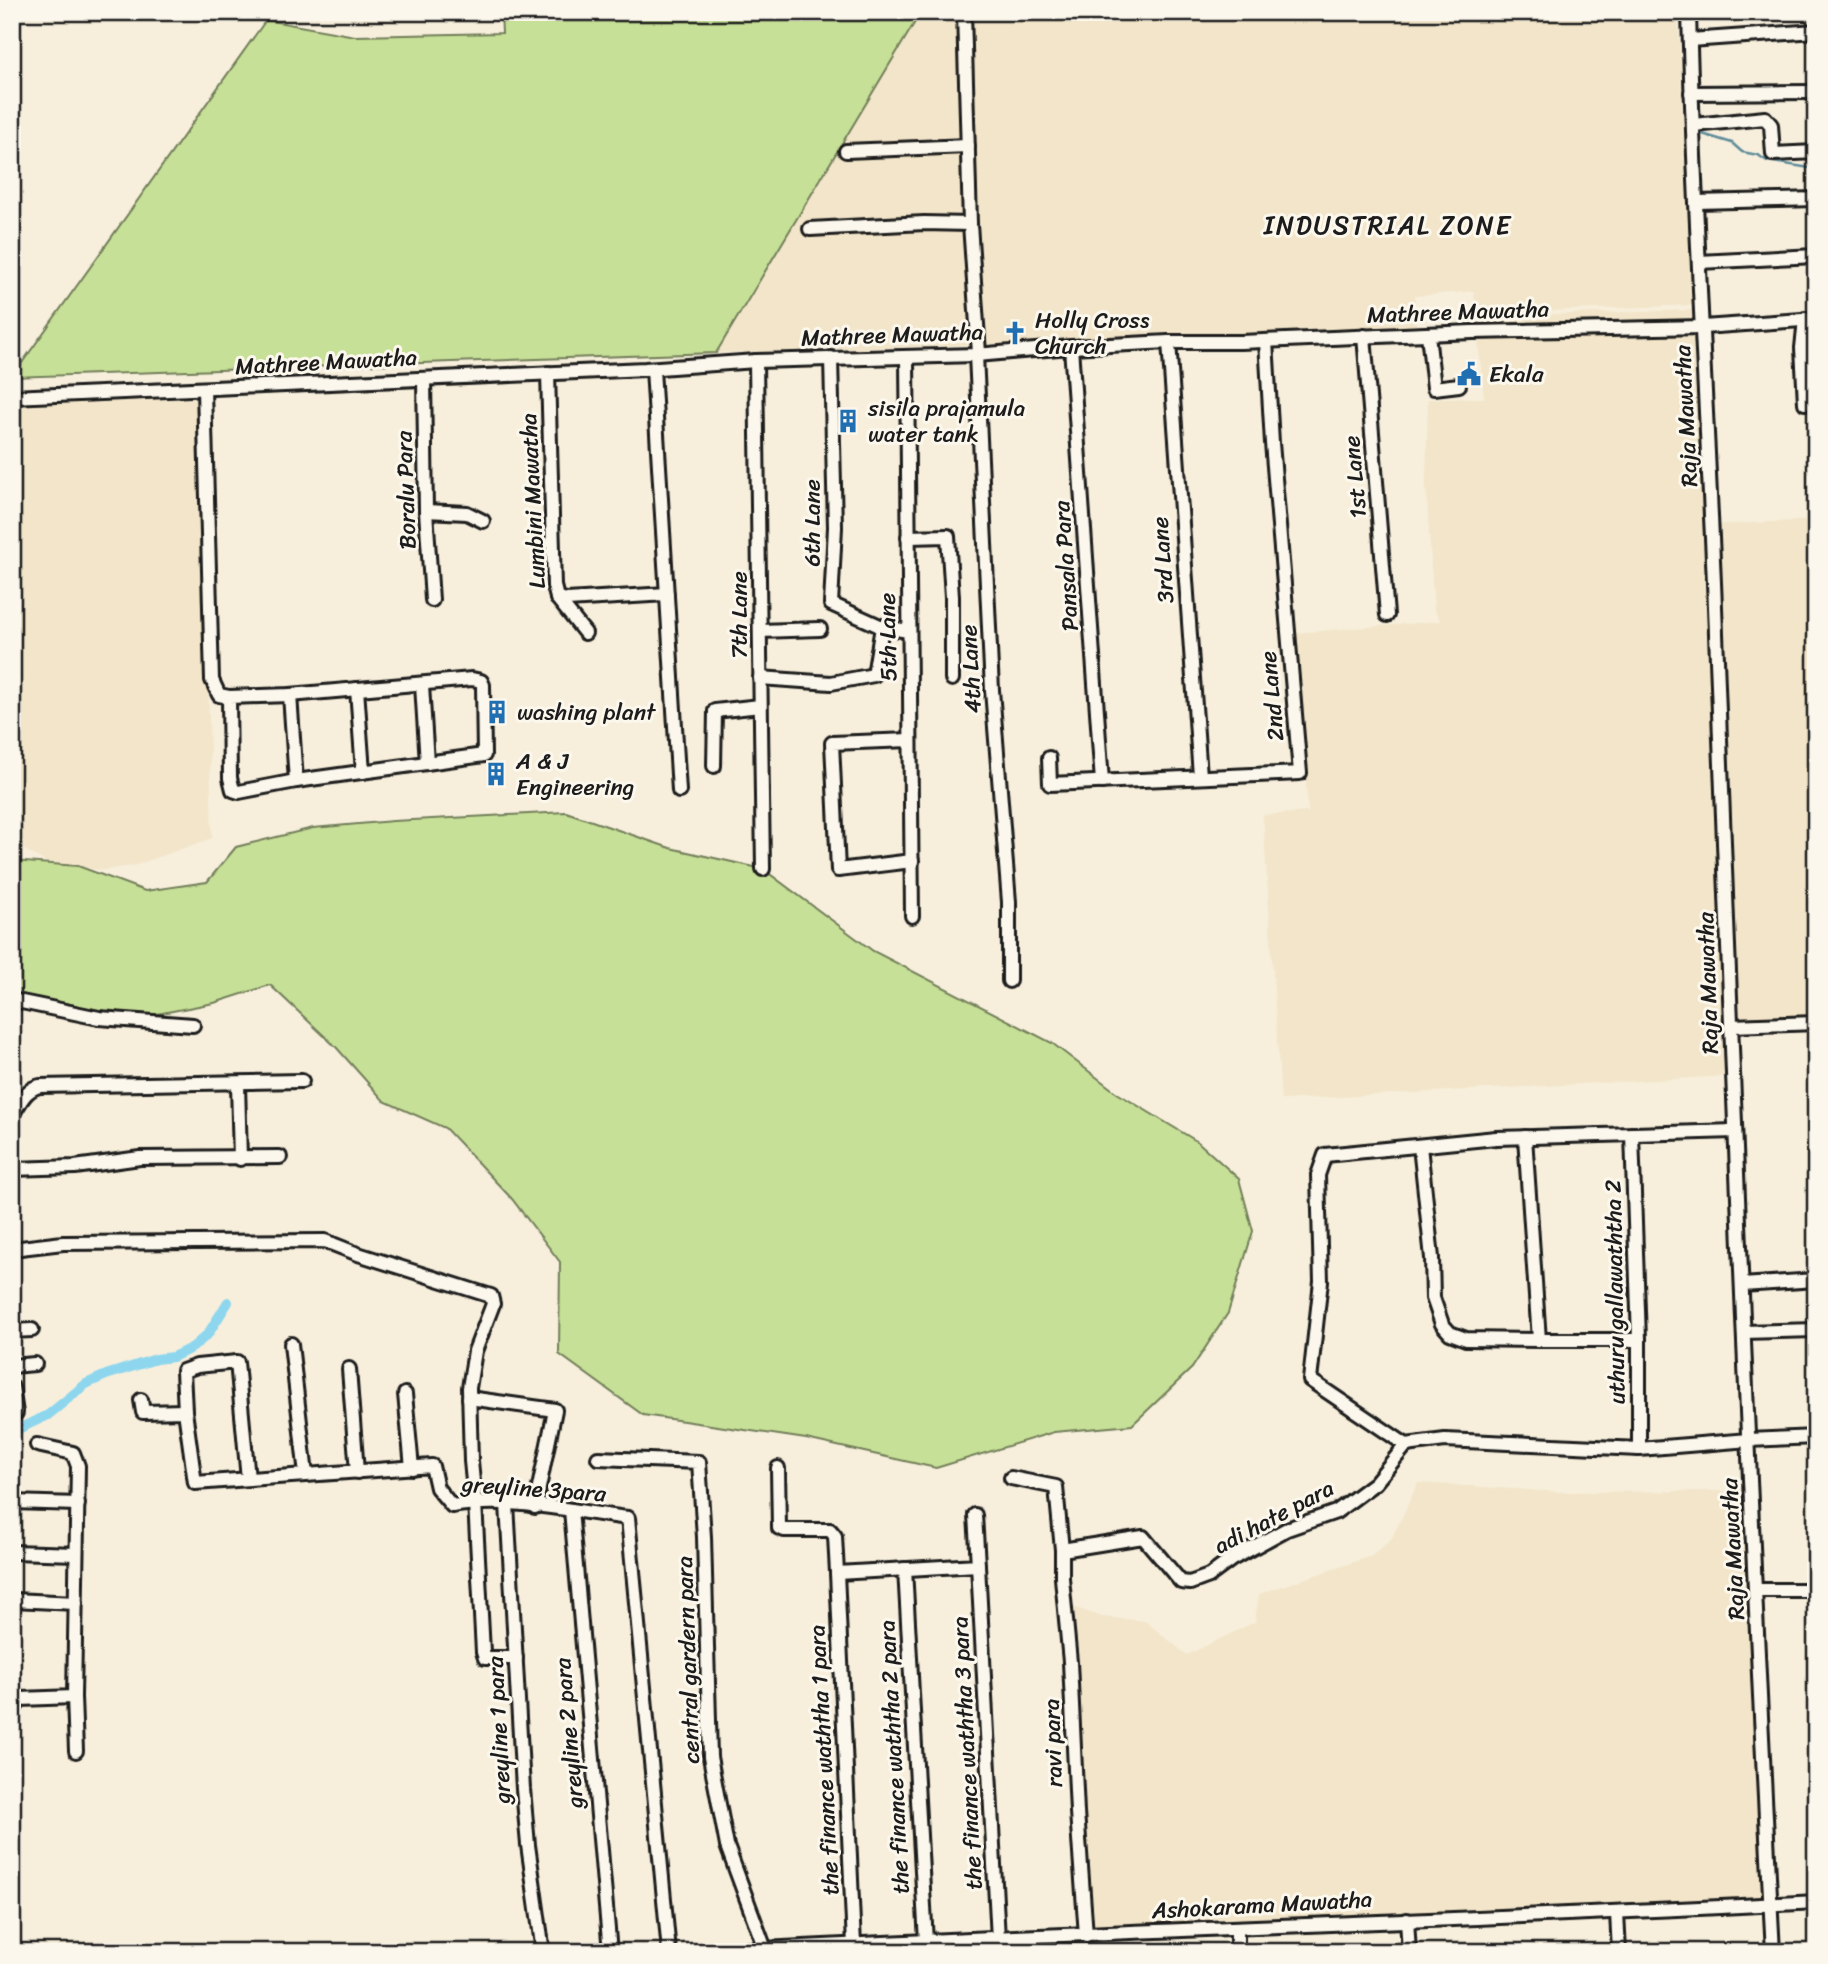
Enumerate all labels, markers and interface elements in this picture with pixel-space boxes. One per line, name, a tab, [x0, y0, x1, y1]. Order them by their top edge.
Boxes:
district label: INDUSTRIAL ZONE	[1263, 202, 1512, 248]
street label: Mathree Mawatha	[1366, 288, 1550, 336]
place label: Holly Cross Church	[1035, 300, 1150, 367]
street label: Mathree Mawatha	[800, 311, 984, 359]
church icon: Holly Cross Church	[1001, 319, 1029, 347]
street label: Mathree Mawatha	[234, 337, 418, 387]
street label: Raja Mawatha	[1662, 344, 1710, 488]
place label: Ekala	[1489, 354, 1544, 395]
public building icon: Ekala	[1455, 360, 1483, 388]
place label: sisila prajamula water tank	[867, 388, 1025, 455]
building icon: sisila prajamula water tank	[834, 407, 862, 435]
street label: Lumbini Mawatha	[508, 412, 558, 590]
street label: Boralu Para	[383, 430, 429, 550]
street label: 1st Lane	[1331, 434, 1379, 520]
street label: 6th Lane	[792, 479, 833, 567]
street label: Pansala Para	[1041, 499, 1091, 633]
street label: 3rd Lane	[1140, 515, 1186, 605]
street label: 7th Lane	[719, 571, 760, 659]
street label: 5th Lane	[867, 592, 909, 682]
street label: 4th Lane	[948, 623, 994, 714]
street label: 2nd Lane	[1248, 649, 1296, 743]
place label: washing plant	[517, 692, 657, 733]
building icon: washing plant	[483, 698, 511, 726]
place label: A & J Engineering	[515, 741, 634, 808]
building icon: A & J Engineering	[482, 760, 510, 788]
street label: Raja Mawatha	[1685, 911, 1731, 1055]
street label: uthuru gallawaththa 2	[1593, 1179, 1637, 1405]
street label: greyline 3para	[459, 1463, 608, 1515]
street label: adi hate para	[1206, 1468, 1342, 1566]
street label: Raja Mawatha	[1709, 1477, 1757, 1621]
street label: central gardern para	[664, 1555, 712, 1764]
street label: the finance waththa 3 para	[939, 1615, 995, 1891]
street label: the finance waththa 2 para	[866, 1619, 922, 1895]
street label: the finance waththa 1 para	[796, 1624, 852, 1896]
street label: greyline 1 para	[475, 1655, 523, 1807]
street label: greyline 2 para	[542, 1656, 596, 1812]
street label: ravi para	[1031, 1698, 1075, 1788]
street label: Ashokarama Mawatha	[1150, 1879, 1373, 1931]

